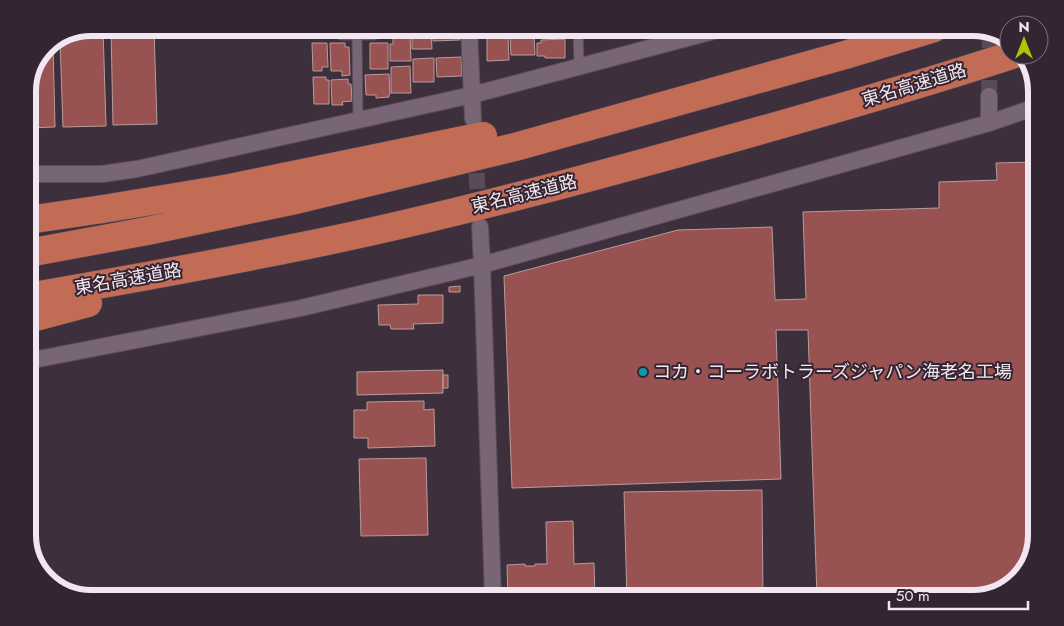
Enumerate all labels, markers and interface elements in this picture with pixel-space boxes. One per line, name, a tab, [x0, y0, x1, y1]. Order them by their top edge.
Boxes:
north arrow	[999, 15, 1049, 65]
text: N	[1018, 17, 1030, 37]
street label: 東名高速道路	[859, 57, 969, 113]
street label: 東名高速道路	[468, 168, 580, 220]
street label: 東名高速道路	[73, 257, 183, 301]
place label: コカ・コーラボトラーズジャパン海老名工場	[653, 359, 1012, 385]
marker: コカ・コーラボトラーズジャパン海老名工場	[637, 366, 649, 378]
scale bar	[889, 578, 1028, 610]
text: 50 m	[896, 585, 930, 607]

